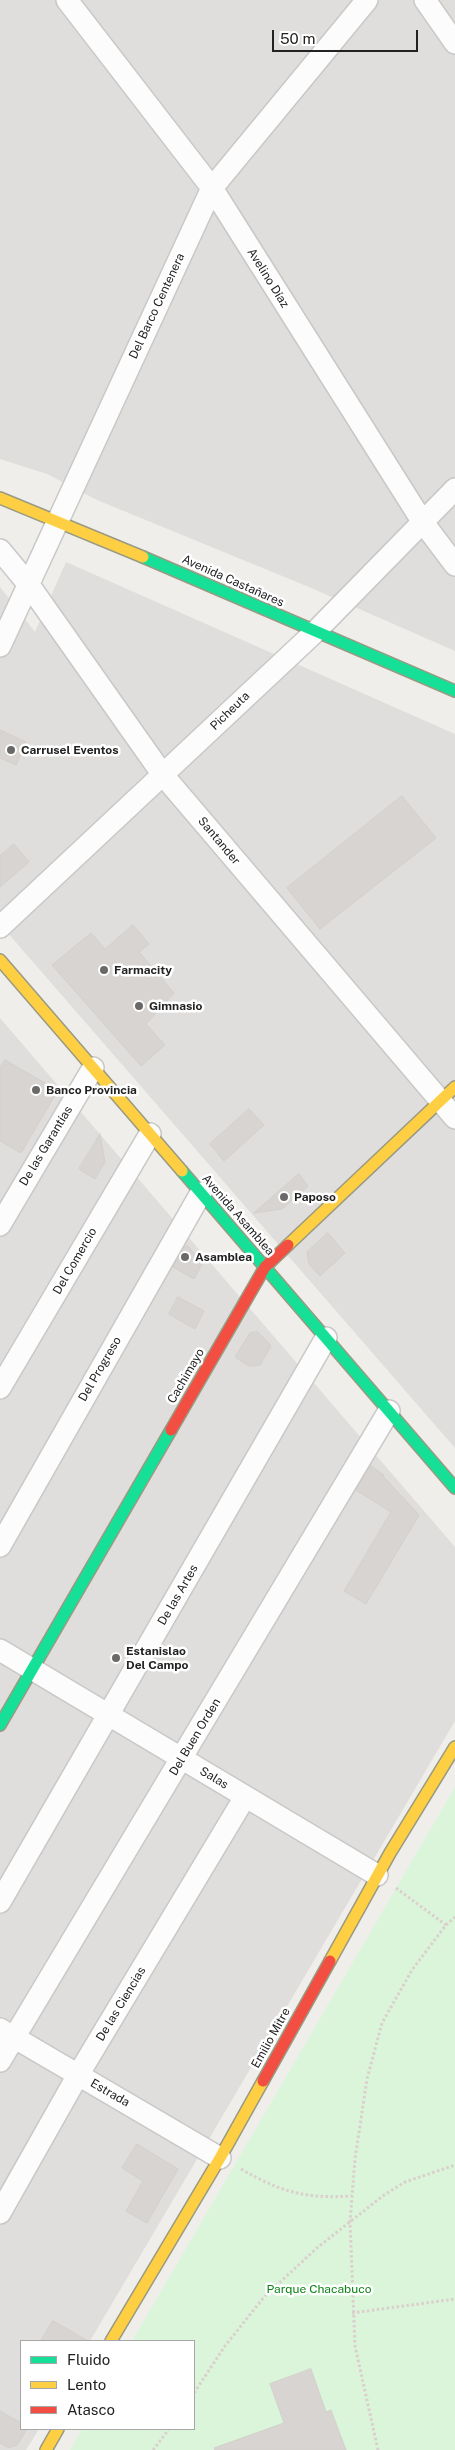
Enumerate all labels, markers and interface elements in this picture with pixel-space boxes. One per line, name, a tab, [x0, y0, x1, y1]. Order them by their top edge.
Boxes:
scale bar	[275, 20, 421, 52]
text: 50 m	[280, 30, 315, 47]
street label: Avelino Díaz	[244, 246, 292, 310]
street label: Del Barco Centenera	[126, 251, 188, 361]
street label: Avenida Castañares	[180, 552, 286, 610]
street label: Picheuta	[207, 689, 253, 733]
place label: Carrusel Eventos	[21, 743, 118, 757]
marker: Carrusel Eventos	[5, 744, 17, 756]
street label: Santander	[195, 814, 243, 868]
place label: Farmacity	[114, 963, 172, 977]
marker: Farmacity	[98, 964, 110, 976]
place label: Gimnasio	[149, 999, 202, 1013]
marker: Gimnasio	[133, 1000, 145, 1012]
place label: Banco Provincia	[46, 1083, 137, 1097]
marker: Banco Provincia	[30, 1084, 42, 1096]
street label: De las Garantías	[16, 1103, 76, 1189]
street label: Avenida Asamblea	[199, 1172, 277, 1258]
place label: Paposo	[294, 1190, 336, 1204]
marker: Paposo	[278, 1191, 290, 1203]
street label: Del Comercio	[50, 1225, 100, 1297]
place label: Asamblea	[195, 1250, 252, 1264]
marker: Asamblea	[179, 1251, 191, 1263]
street label: Del Progreso	[76, 1334, 124, 1404]
street label: Cachimayo	[164, 1346, 208, 1406]
street label: De las Artes	[155, 1562, 201, 1628]
place label: Estanislao Del Campo	[126, 1644, 188, 1672]
marker: Estanislao Del Campo	[110, 1652, 122, 1664]
street label: Del Buen Orden	[166, 1696, 224, 1778]
street label: Salas	[197, 1764, 231, 1792]
street label: De las Ciencias	[93, 1964, 149, 2044]
street label: Emilio Mitre	[249, 2005, 293, 2071]
street label: Estrada	[88, 2076, 132, 2110]
park label: Parque Chacabuco	[267, 2282, 371, 2296]
legend	[20, 2340, 195, 2430]
text: Fluido	[67, 2351, 110, 2368]
text: Lento	[67, 2376, 106, 2393]
text: Atasco	[67, 2401, 115, 2418]

